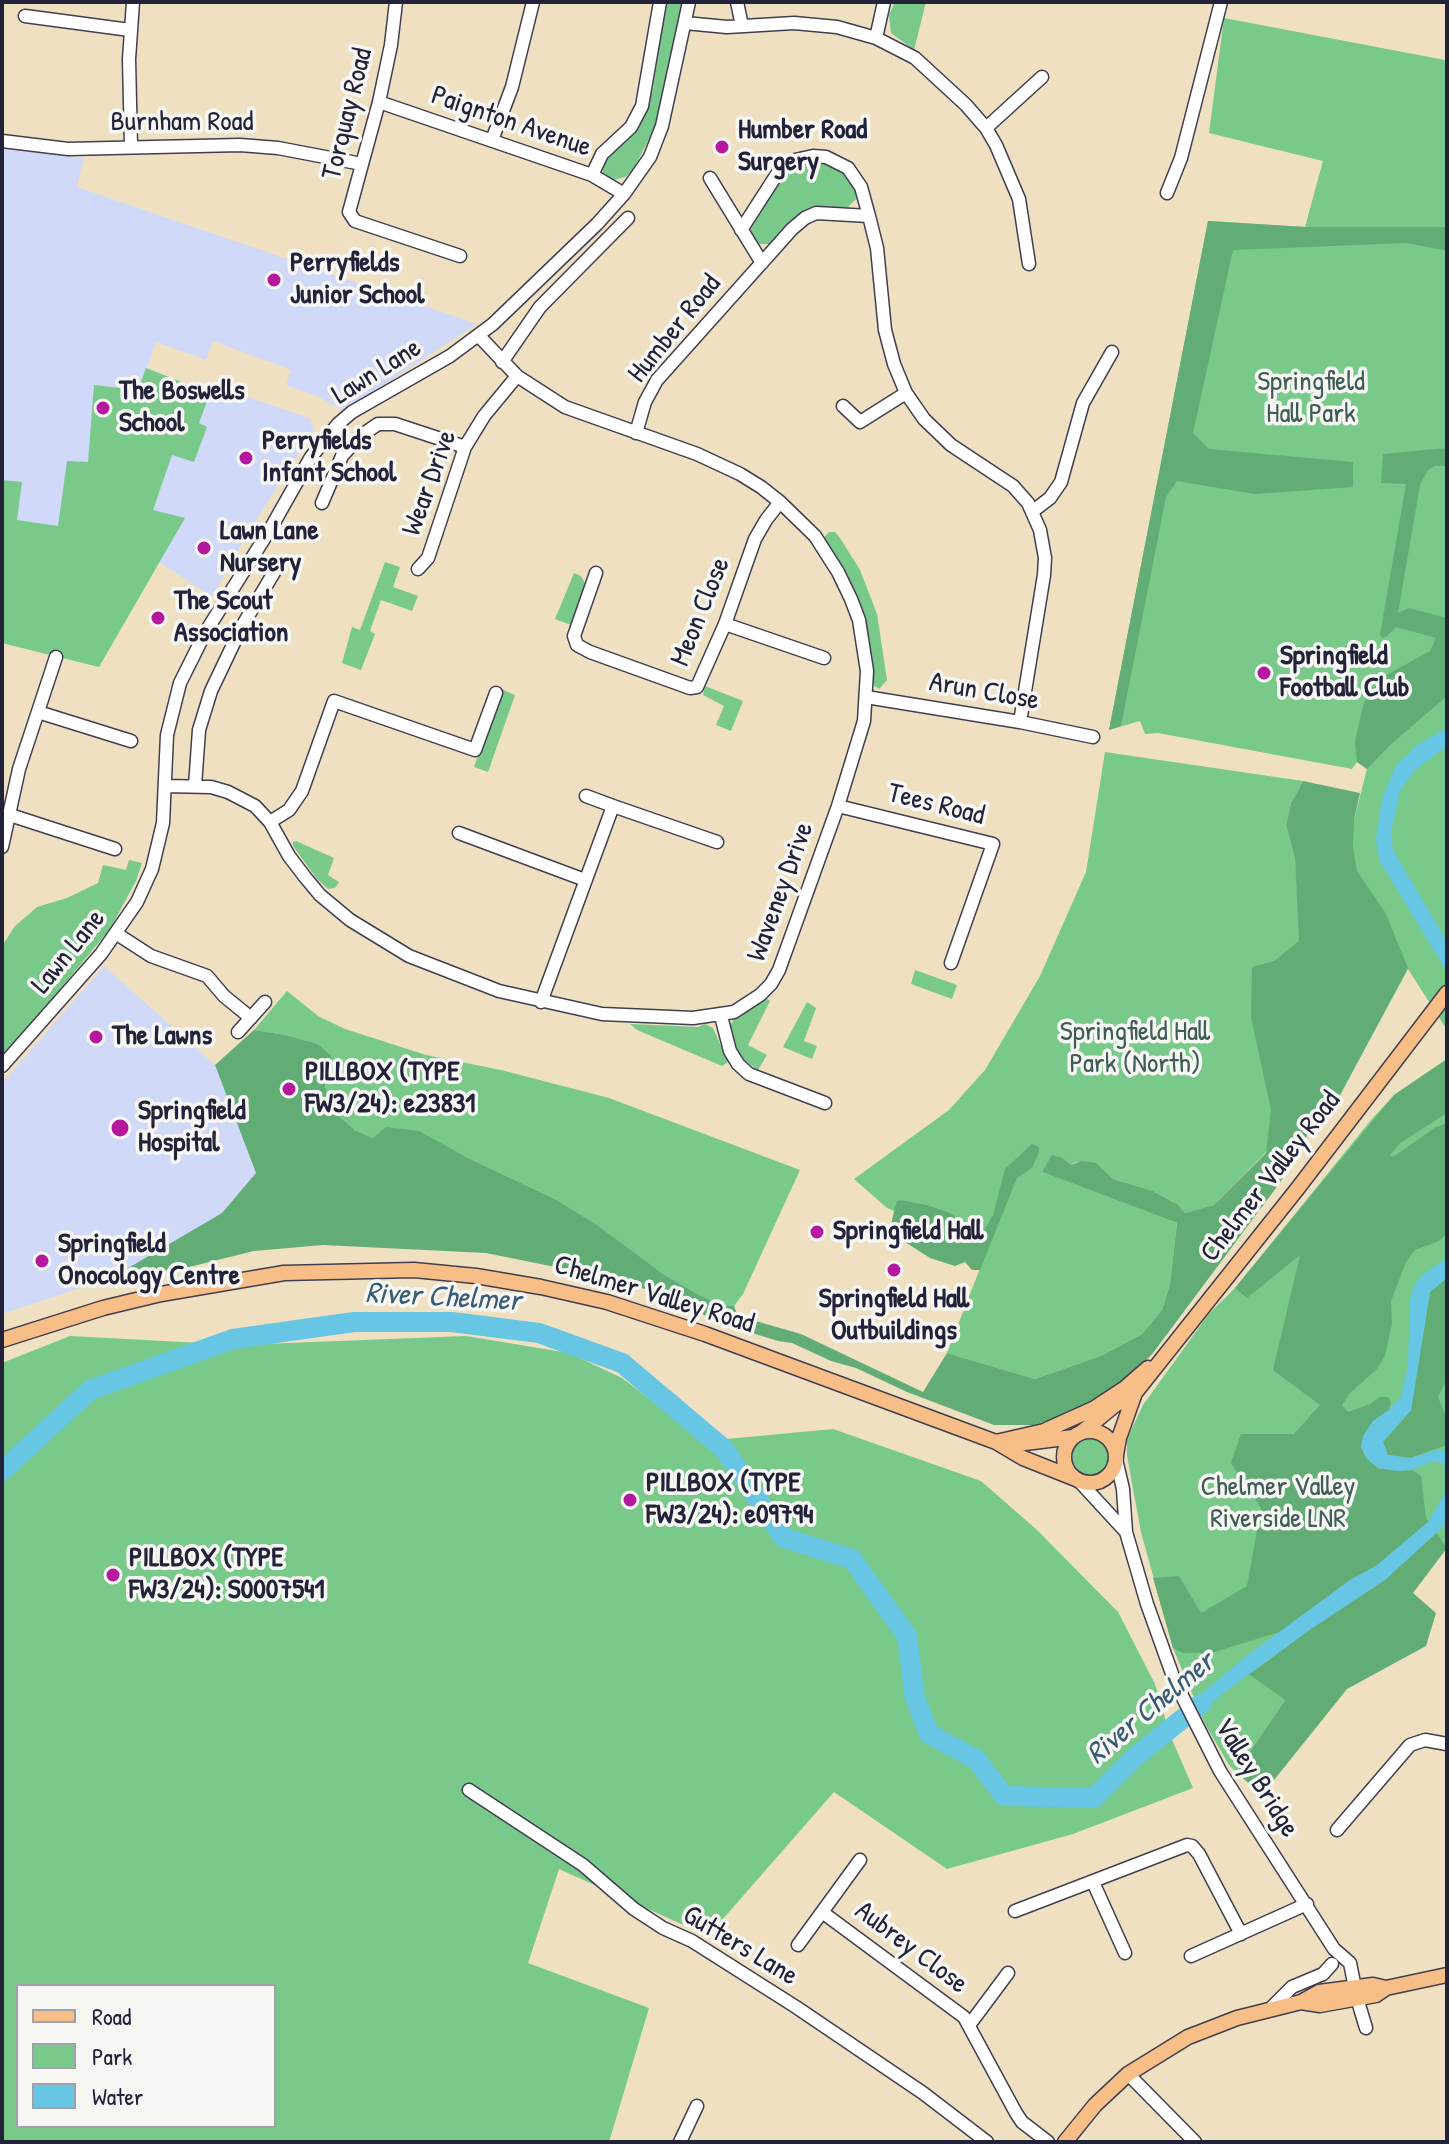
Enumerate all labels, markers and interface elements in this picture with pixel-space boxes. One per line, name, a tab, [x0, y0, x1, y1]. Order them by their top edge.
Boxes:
street label: Torquay Road	[315, 45, 381, 183]
street label: Paignton Avenue	[427, 79, 595, 165]
street label: Burnham Road	[111, 106, 253, 140]
place label: Humber Road Surgery	[738, 114, 867, 180]
marker: Humber Road Surgery	[713, 138, 731, 156]
place label: Perryfields Junior School	[290, 247, 424, 313]
street label: Humber Road	[621, 268, 729, 390]
marker: Perryfields Junior School	[265, 271, 283, 289]
street label: Lawn Lane	[326, 332, 428, 412]
park label: Springfield Hall Park	[1257, 366, 1365, 432]
place label: The Boswells School	[119, 375, 245, 441]
marker: The Boswells School	[94, 399, 112, 417]
place label: Perryfields Infant School	[262, 425, 396, 491]
street label: Wear Drive	[396, 426, 464, 540]
marker: Perryfields Infant School	[237, 449, 255, 467]
place label: Lawn Lane Nursery	[220, 515, 319, 581]
marker: Lawn Lane Nursery	[195, 539, 213, 557]
street label: Meon Close	[664, 553, 738, 671]
place label: The Scout Association	[174, 585, 288, 651]
marker: The Scout Association	[149, 609, 167, 627]
place label: Springfield Football Club	[1280, 640, 1409, 706]
marker: Springfield Football Club	[1255, 664, 1273, 682]
street label: Arun Close	[927, 666, 1041, 718]
street label: Tees Road	[884, 777, 988, 833]
street label: Waveney Drive	[740, 818, 822, 966]
street label: Lawn Lane	[25, 903, 113, 1001]
park label: Springfield Hall Park (North)	[1060, 1016, 1210, 1082]
place label: The Lawns	[112, 1020, 212, 1054]
marker: The Lawns	[87, 1028, 105, 1046]
place label: PILLBOX (TYPE FW3/24): e23831	[305, 1056, 475, 1122]
marker: PILLBOX (TYPE FW3/24): e23831	[280, 1080, 298, 1098]
street label: Chelmer Valley Road	[1194, 1085, 1348, 1269]
place label: Springfield Hospital	[138, 1095, 246, 1161]
marker: Springfield Hospital	[109, 1117, 131, 1139]
place label: Springfield Hall	[833, 1215, 983, 1249]
marker: Springfield Hall	[808, 1223, 826, 1241]
place label: Springfield Onocology Centre	[58, 1228, 240, 1294]
street label: Chelmer Valley Road	[550, 1249, 758, 1341]
marker: Springfield Onocology Centre	[33, 1252, 51, 1270]
marker: Springfield Hall Outbuildings	[885, 1261, 903, 1279]
water label: River Chelmer	[364, 1276, 522, 1320]
place label: Springfield Hall Outbuildings	[819, 1283, 969, 1349]
place label: PILLBOX (TYPE FW3/24): e09794	[646, 1467, 813, 1533]
park label: Chelmer Valley Riverside LNR	[1201, 1471, 1355, 1537]
marker: PILLBOX (TYPE FW3/24): e09794	[621, 1491, 639, 1509]
place label: PILLBOX (TYPE FW3/24): S0007541	[129, 1542, 325, 1608]
marker: PILLBOX (TYPE FW3/24): S0007541	[104, 1566, 122, 1584]
water label: River Chelmer	[1080, 1645, 1222, 1773]
street label: Valley Bridge	[1206, 1712, 1306, 1844]
street label: Aubrey Close	[848, 1895, 974, 2001]
street label: Gutters Lane	[676, 1899, 804, 1993]
legend	[16, 1984, 276, 2128]
text: Road	[92, 2000, 131, 2032]
text: Park	[92, 2040, 132, 2072]
text: Water	[92, 2080, 143, 2112]

